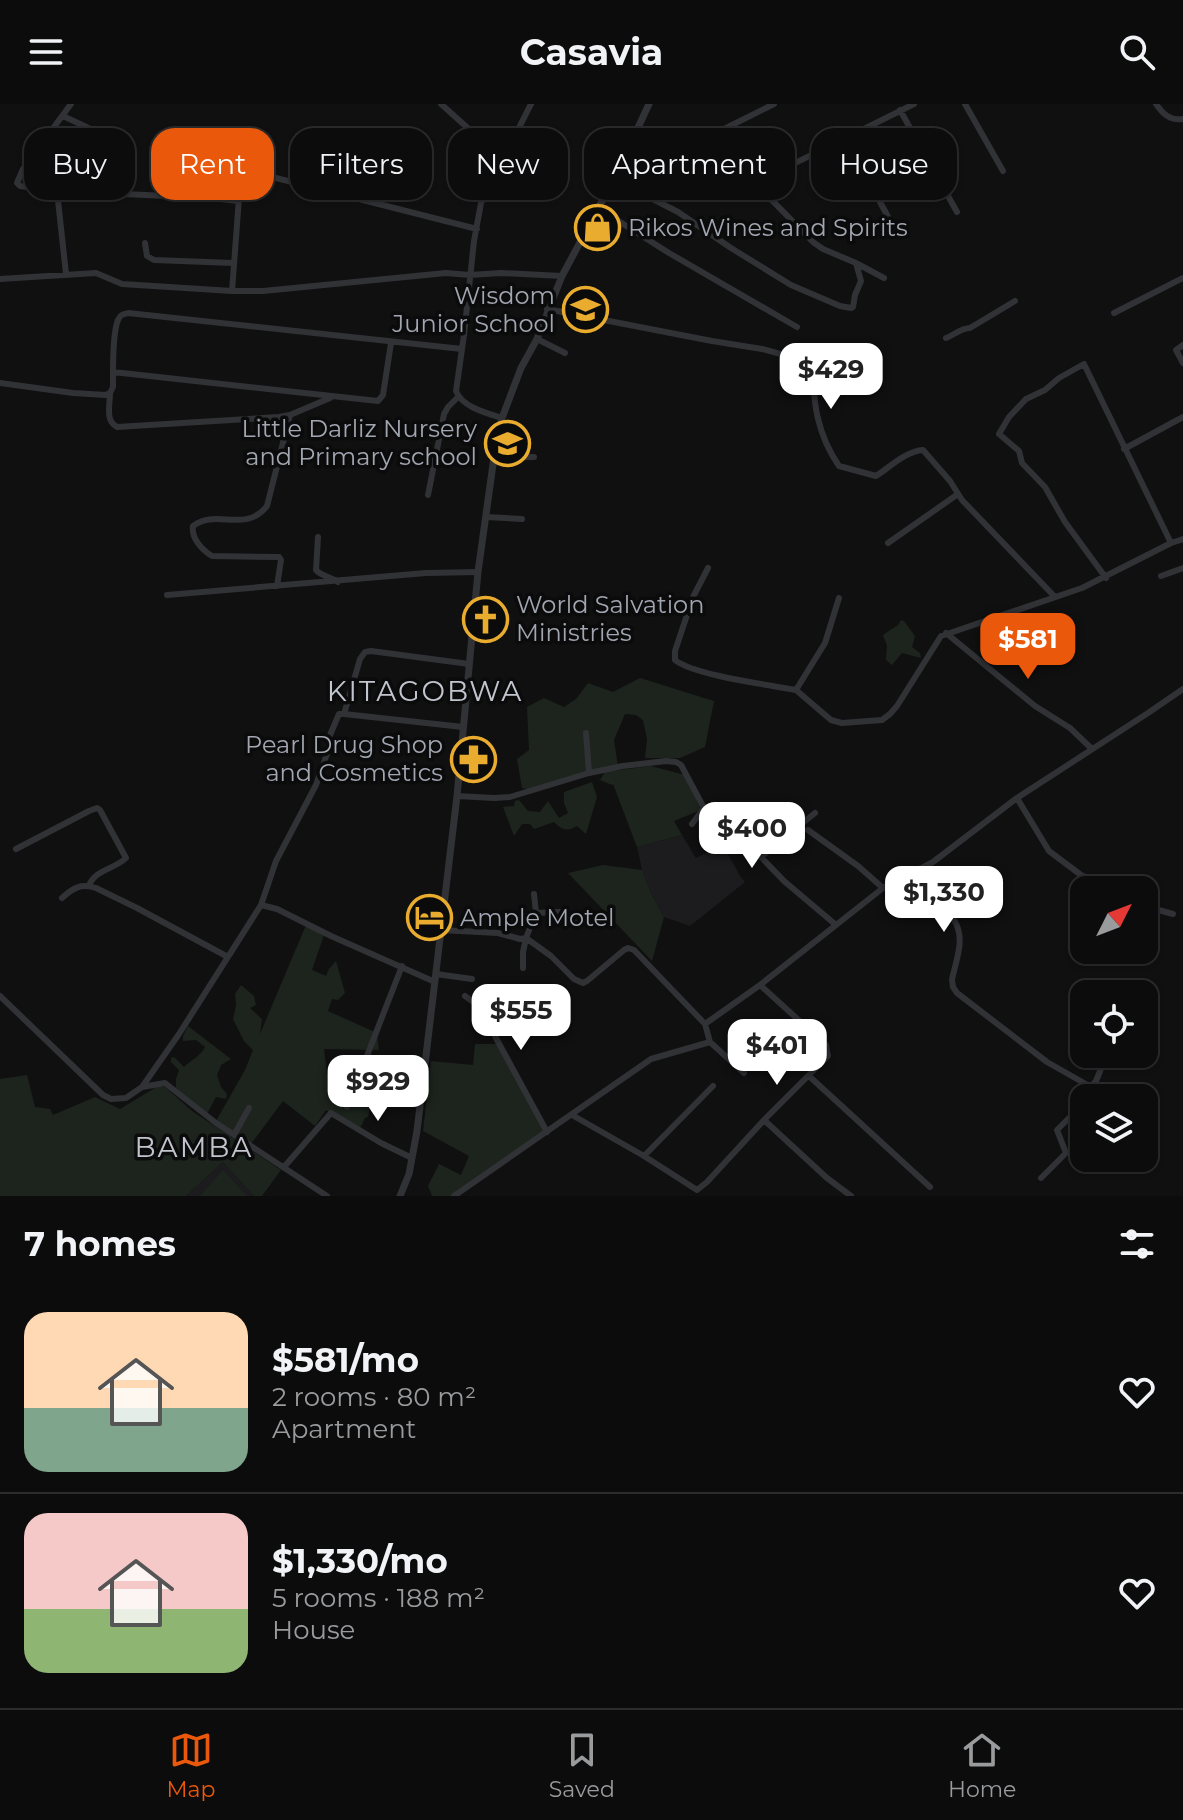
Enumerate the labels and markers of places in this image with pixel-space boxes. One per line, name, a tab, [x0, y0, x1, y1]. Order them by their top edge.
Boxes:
shop icon: Rikos Wines and Spirits	[573, 204, 621, 252]
place label: Rikos Wines and Spirits	[628, 213, 908, 242]
place label: Wisdom Junior School	[391, 281, 555, 338]
school or university icon: Wisdom Junior School	[562, 286, 610, 334]
pin: $429	[784, 343, 878, 411]
place label: Little Darliz Nursery and Primary school	[241, 414, 477, 471]
school or university icon: Little Darliz Nursery and Primary school	[484, 419, 532, 467]
place label: World Salvation Ministries	[516, 590, 704, 647]
church icon: World Salvation Ministries	[461, 595, 509, 643]
pin: $581	[981, 613, 1075, 681]
place label: Pearl Drug Shop and Cosmetics	[245, 730, 443, 787]
pharmacy icon: Pearl Drug Shop and Cosmetics	[450, 735, 498, 783]
pin: $400	[705, 802, 799, 870]
pin: $1,330	[879, 866, 1009, 934]
hotel icon: Ample Motel	[405, 894, 453, 942]
place label: Ample Motel	[460, 903, 614, 932]
pin: $555	[474, 984, 568, 1052]
pin: $401	[730, 1019, 824, 1087]
pin: $929	[331, 1055, 425, 1123]

